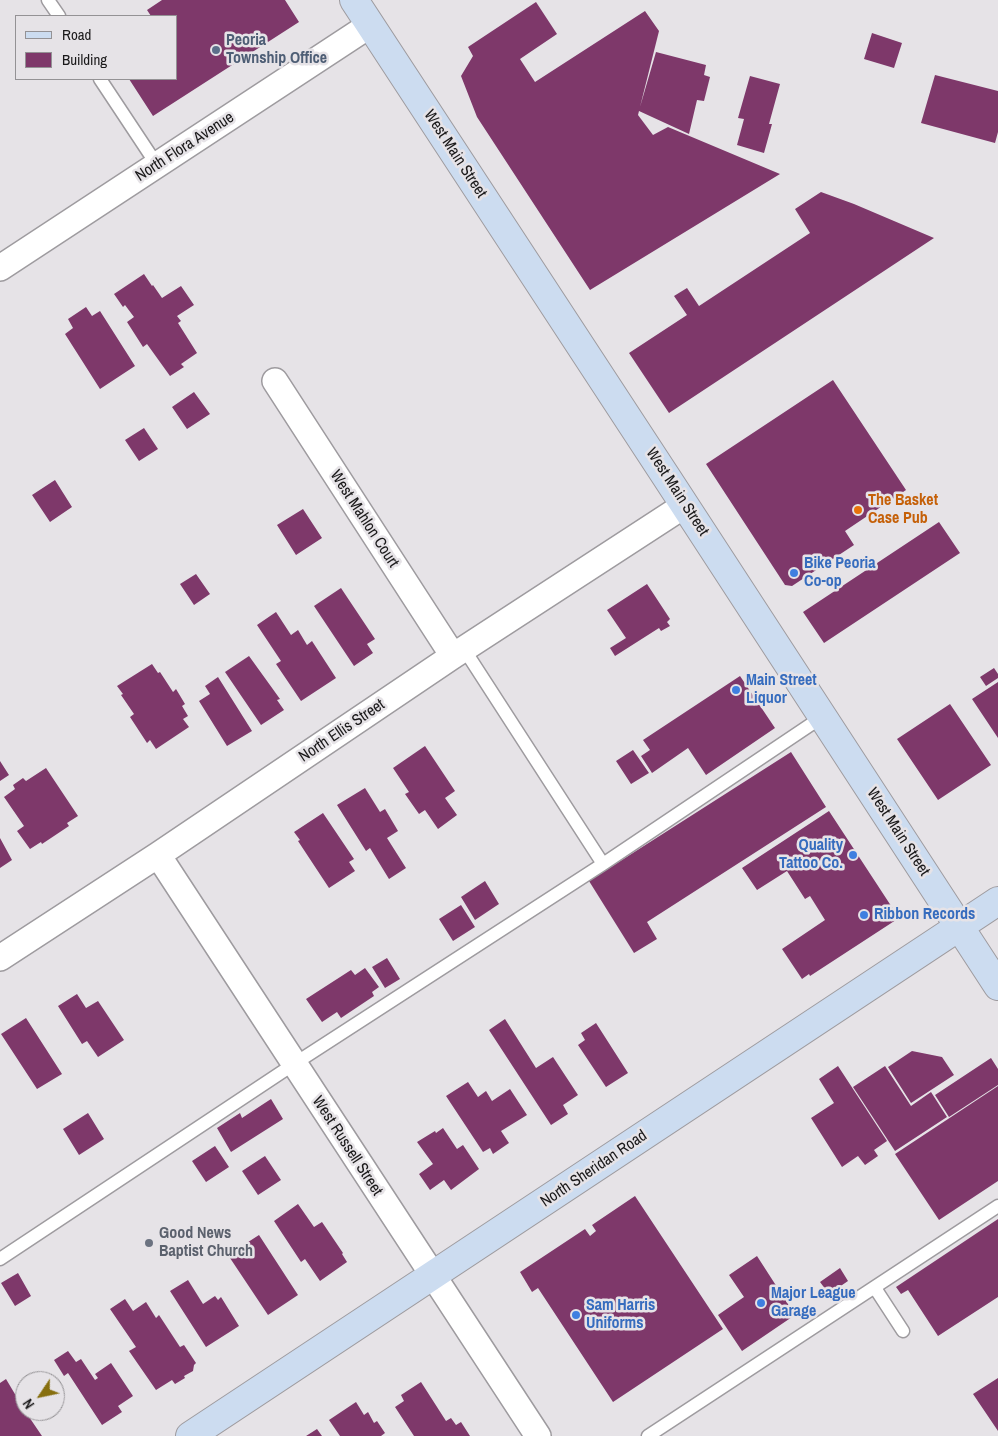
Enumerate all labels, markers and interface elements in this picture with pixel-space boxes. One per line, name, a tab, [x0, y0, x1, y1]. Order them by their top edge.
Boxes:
legend	[15, 15, 178, 80]
text: Road	[62, 24, 91, 45]
place label: Peoria Township Office	[226, 31, 327, 69]
marker: Peoria Township Office	[210, 44, 222, 56]
text: Building	[62, 49, 107, 70]
street label: West Main Street	[419, 106, 491, 202]
street label: North Flora Avenue	[132, 108, 238, 186]
street label: West Main Street	[641, 444, 713, 540]
street label: West Mahlon Court	[325, 467, 403, 571]
place label: The Basket Case Pub	[868, 491, 938, 529]
marker: The Basket Case Pub	[852, 504, 864, 516]
place label: Bike Peoria Co-op	[804, 554, 875, 592]
marker: Bike Peoria Co-op	[788, 567, 800, 579]
place label: Main Street Liquor	[746, 671, 817, 709]
marker: Main Street Liquor	[730, 684, 742, 696]
street label: North Ellis Street	[296, 695, 388, 767]
street label: West Main Street	[862, 784, 934, 880]
place label: Quality Tattoo Co.	[779, 836, 843, 874]
marker: Quality Tattoo Co.	[847, 849, 859, 861]
place label: Ribbon Records	[874, 905, 975, 925]
marker: Ribbon Records	[858, 909, 870, 921]
street label: West Russell Street	[308, 1093, 386, 1199]
street label: North Sheridan Road	[537, 1126, 651, 1212]
place label: Good News Baptist Church	[159, 1224, 253, 1262]
marker: Good News Baptist Church	[143, 1237, 155, 1249]
place label: Major League Garage	[771, 1284, 856, 1322]
place label: Sam Harris Uniforms	[586, 1296, 655, 1334]
marker: Major League Garage	[755, 1297, 767, 1309]
marker: Sam Harris Uniforms	[570, 1309, 582, 1321]
north arrow	[15, 1371, 65, 1421]
text: N	[19, 1395, 38, 1412]

